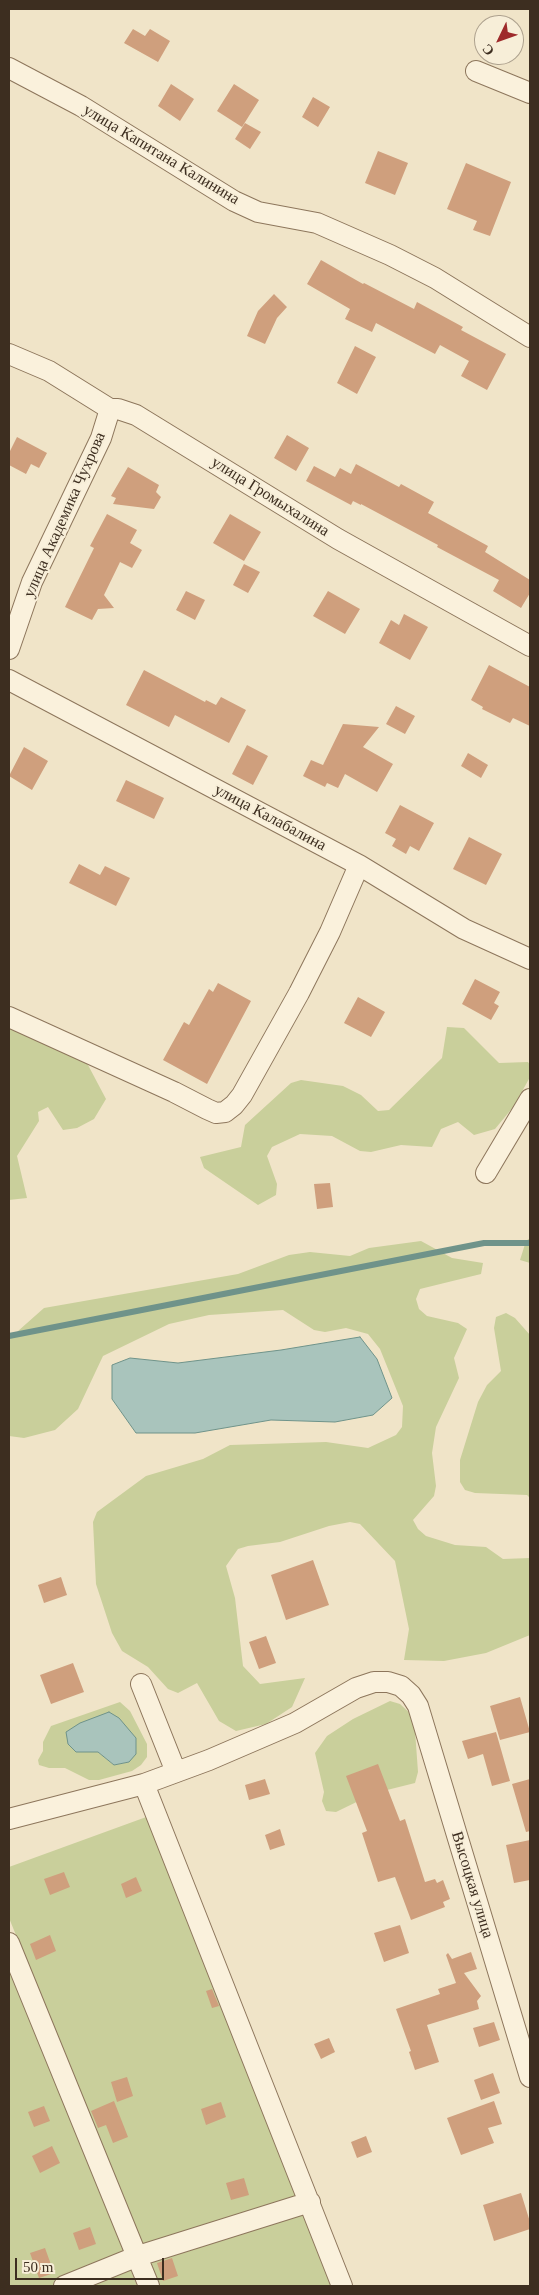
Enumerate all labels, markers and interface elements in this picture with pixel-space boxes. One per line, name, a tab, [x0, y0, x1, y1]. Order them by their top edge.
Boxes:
north arrow	[474, 15, 524, 65]
text: С	[479, 41, 497, 58]
street label: улица Капитана Калинина	[79, 101, 243, 209]
street label: улица Академика Чухрова	[20, 429, 110, 601]
street label: улица Громыхалина	[207, 453, 333, 541]
street label: улица Калабалина	[211, 780, 329, 856]
street label: Высоцкая улица	[447, 1829, 497, 1941]
scale bar	[18, 2248, 166, 2280]
text: 50 m	[23, 2259, 53, 2275]

